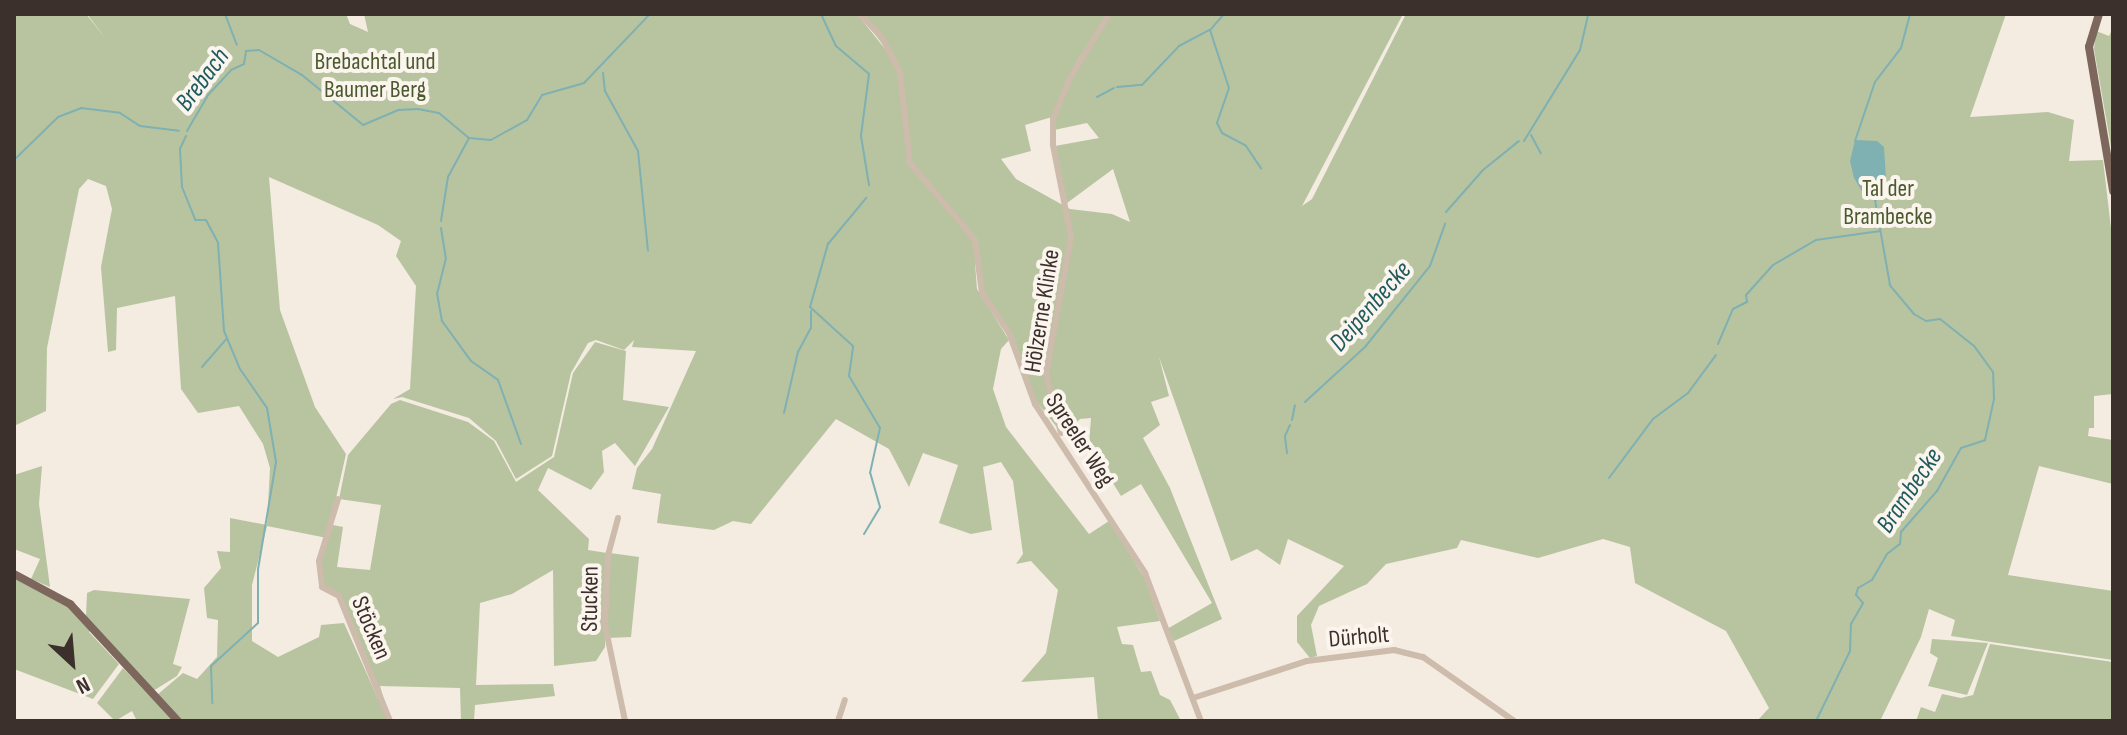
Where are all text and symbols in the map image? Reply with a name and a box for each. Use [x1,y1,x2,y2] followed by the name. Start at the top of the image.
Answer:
[169,42,237,118] water label: Brebach
[314,48,436,104] park label: Brebachtal und Baumer Berg
[1843,175,1933,231] park label: Tal der Brambecke
[1018,247,1066,375] street label: Hölzerne Klinke
[1323,256,1419,358] water label: Deipenbecke
[1039,388,1121,492] street label: Spreeler Weg
[1870,443,1950,539] water label: Brambecke
[575,566,605,632] street label: Stucken
[345,592,397,664] street label: Stöcken
[1327,620,1391,654] street label: Dürholt
[32,623,112,703] north arrow
[72,670,94,700] text: N

